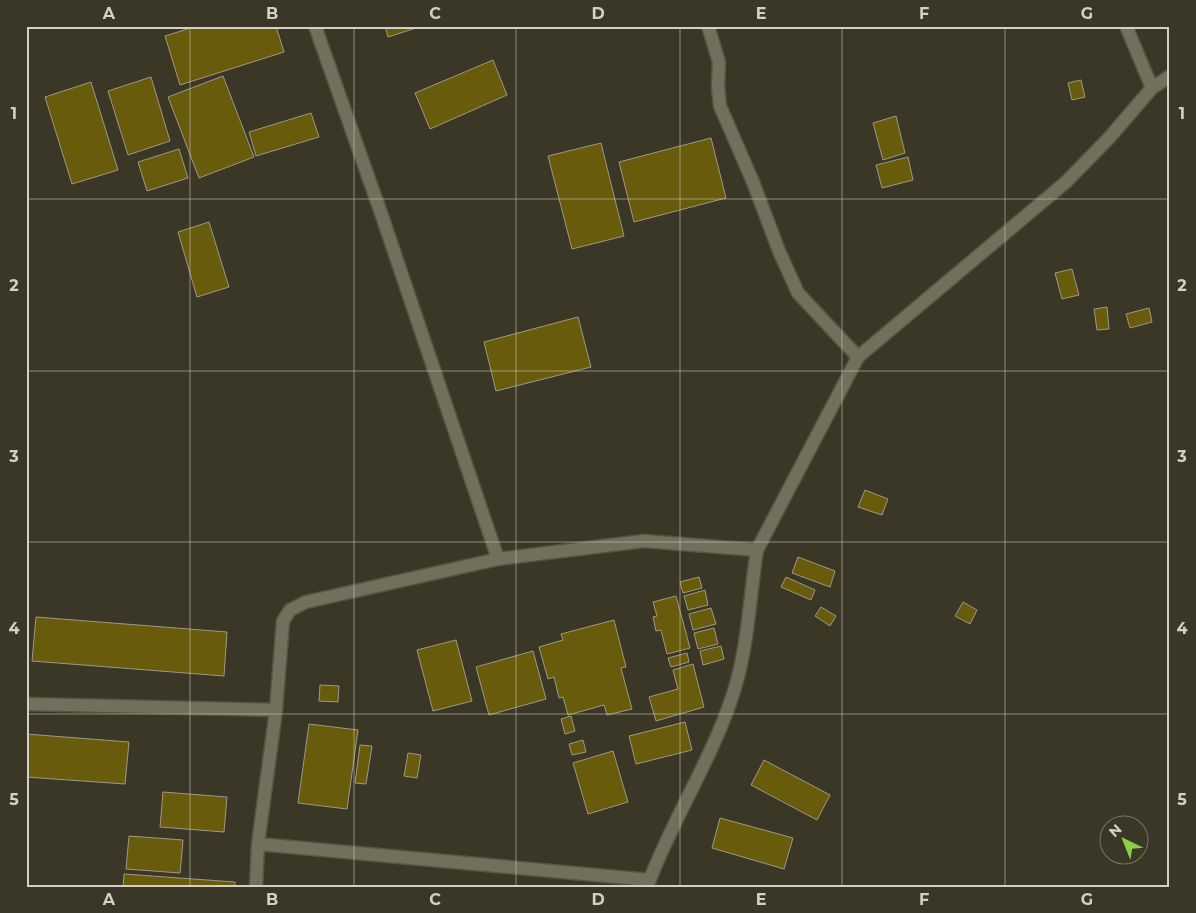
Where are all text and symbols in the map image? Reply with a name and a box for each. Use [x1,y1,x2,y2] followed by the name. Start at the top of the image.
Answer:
[102,4,116,23] text: A
[266,4,278,23] text: B
[429,4,441,23] text: C
[591,4,605,23] text: D
[756,4,766,23] text: E
[919,4,929,23] text: F
[1081,4,1093,23] text: G
[11,104,17,123] text: 1
[1179,104,1185,123] text: 1
[9,276,19,295] text: 2
[1177,276,1187,295] text: 2
[8,447,19,466] text: 3
[1176,447,1187,466] text: 3
[8,619,20,638] text: 4
[1176,619,1188,638] text: 4
[9,790,19,809] text: 5
[1177,790,1187,809] text: 5
[1098,816,1148,866] north arrow
[1105,820,1125,841] text: N
[102,890,116,909] text: A
[266,890,278,909] text: B
[429,890,441,909] text: C
[591,890,605,909] text: D
[756,890,766,909] text: E
[919,890,929,909] text: F
[1081,890,1093,909] text: G

